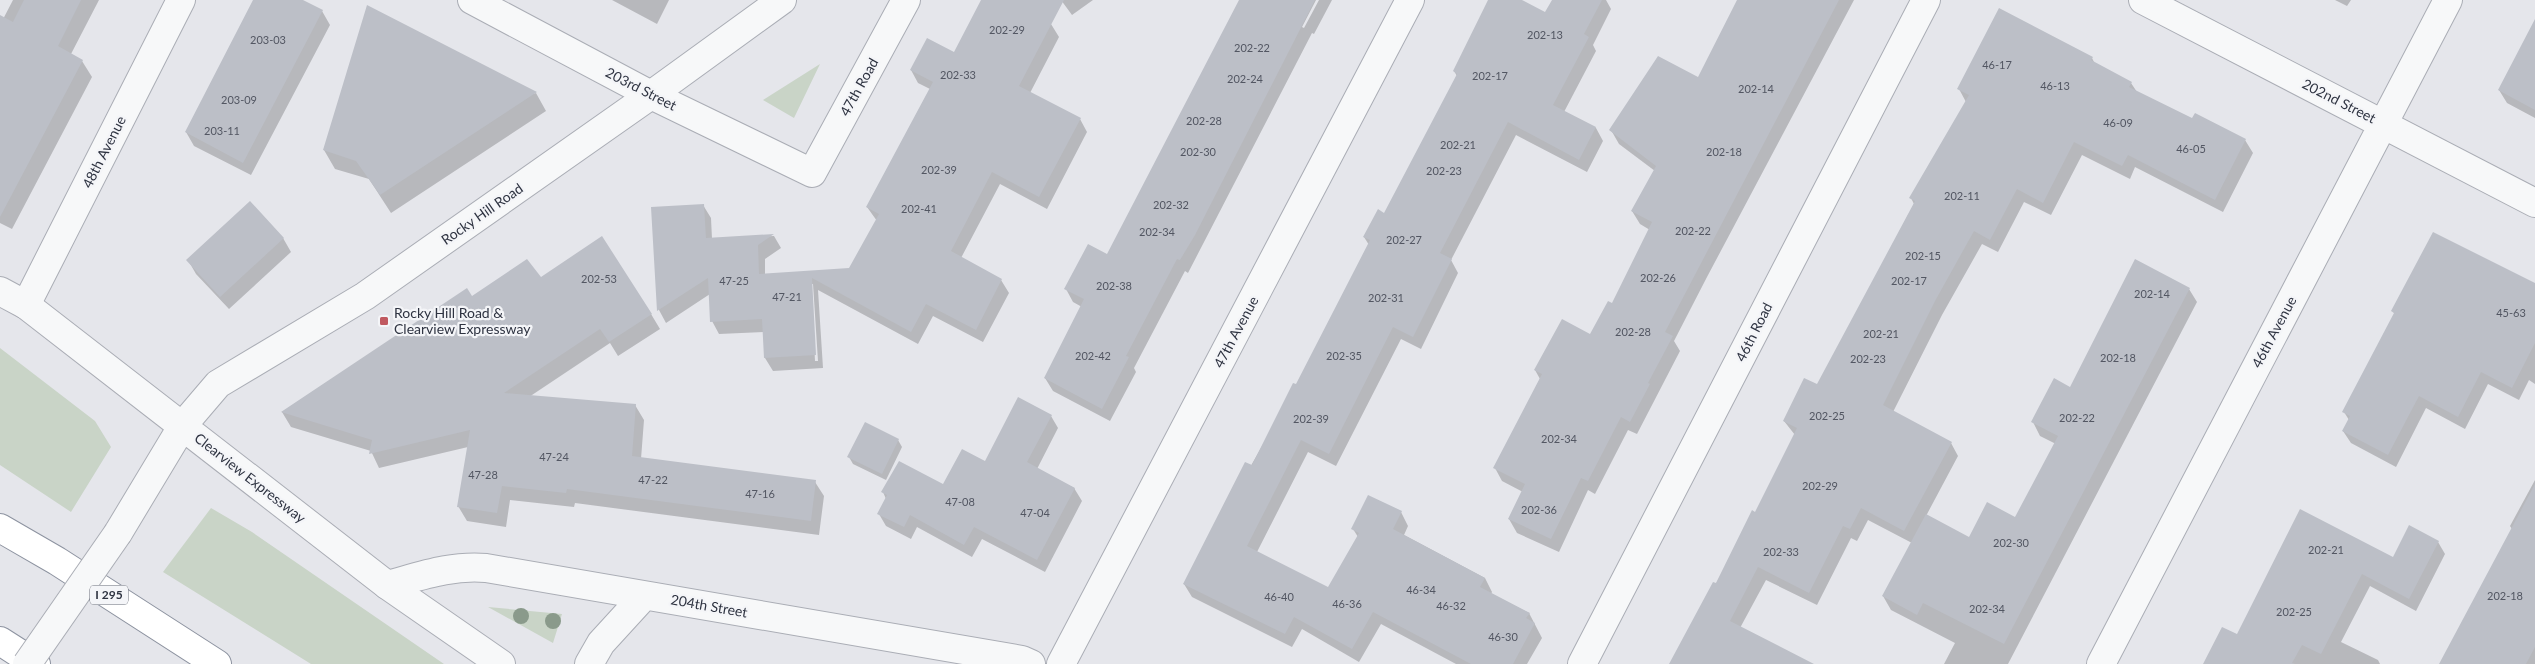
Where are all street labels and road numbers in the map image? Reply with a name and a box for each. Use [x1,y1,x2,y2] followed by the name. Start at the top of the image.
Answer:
[836,55,881,119] street label: 47th Road
[603,63,680,114] street label: 203rd Street
[2300,75,2379,126] street label: 202nd Street
[78,113,129,191] street label: 48th Avenue
[438,179,526,248] street label: Rocky Hill Road
[1210,293,1262,370] street label: 47th Avenue
[2248,293,2300,370] street label: 46th Avenue
[1732,300,1776,364] street label: 46th Road
[191,429,310,527] street label: Clearview Expressway
[90,586,128,604] road number: I 295
[669,590,749,621] street label: 204th Street

